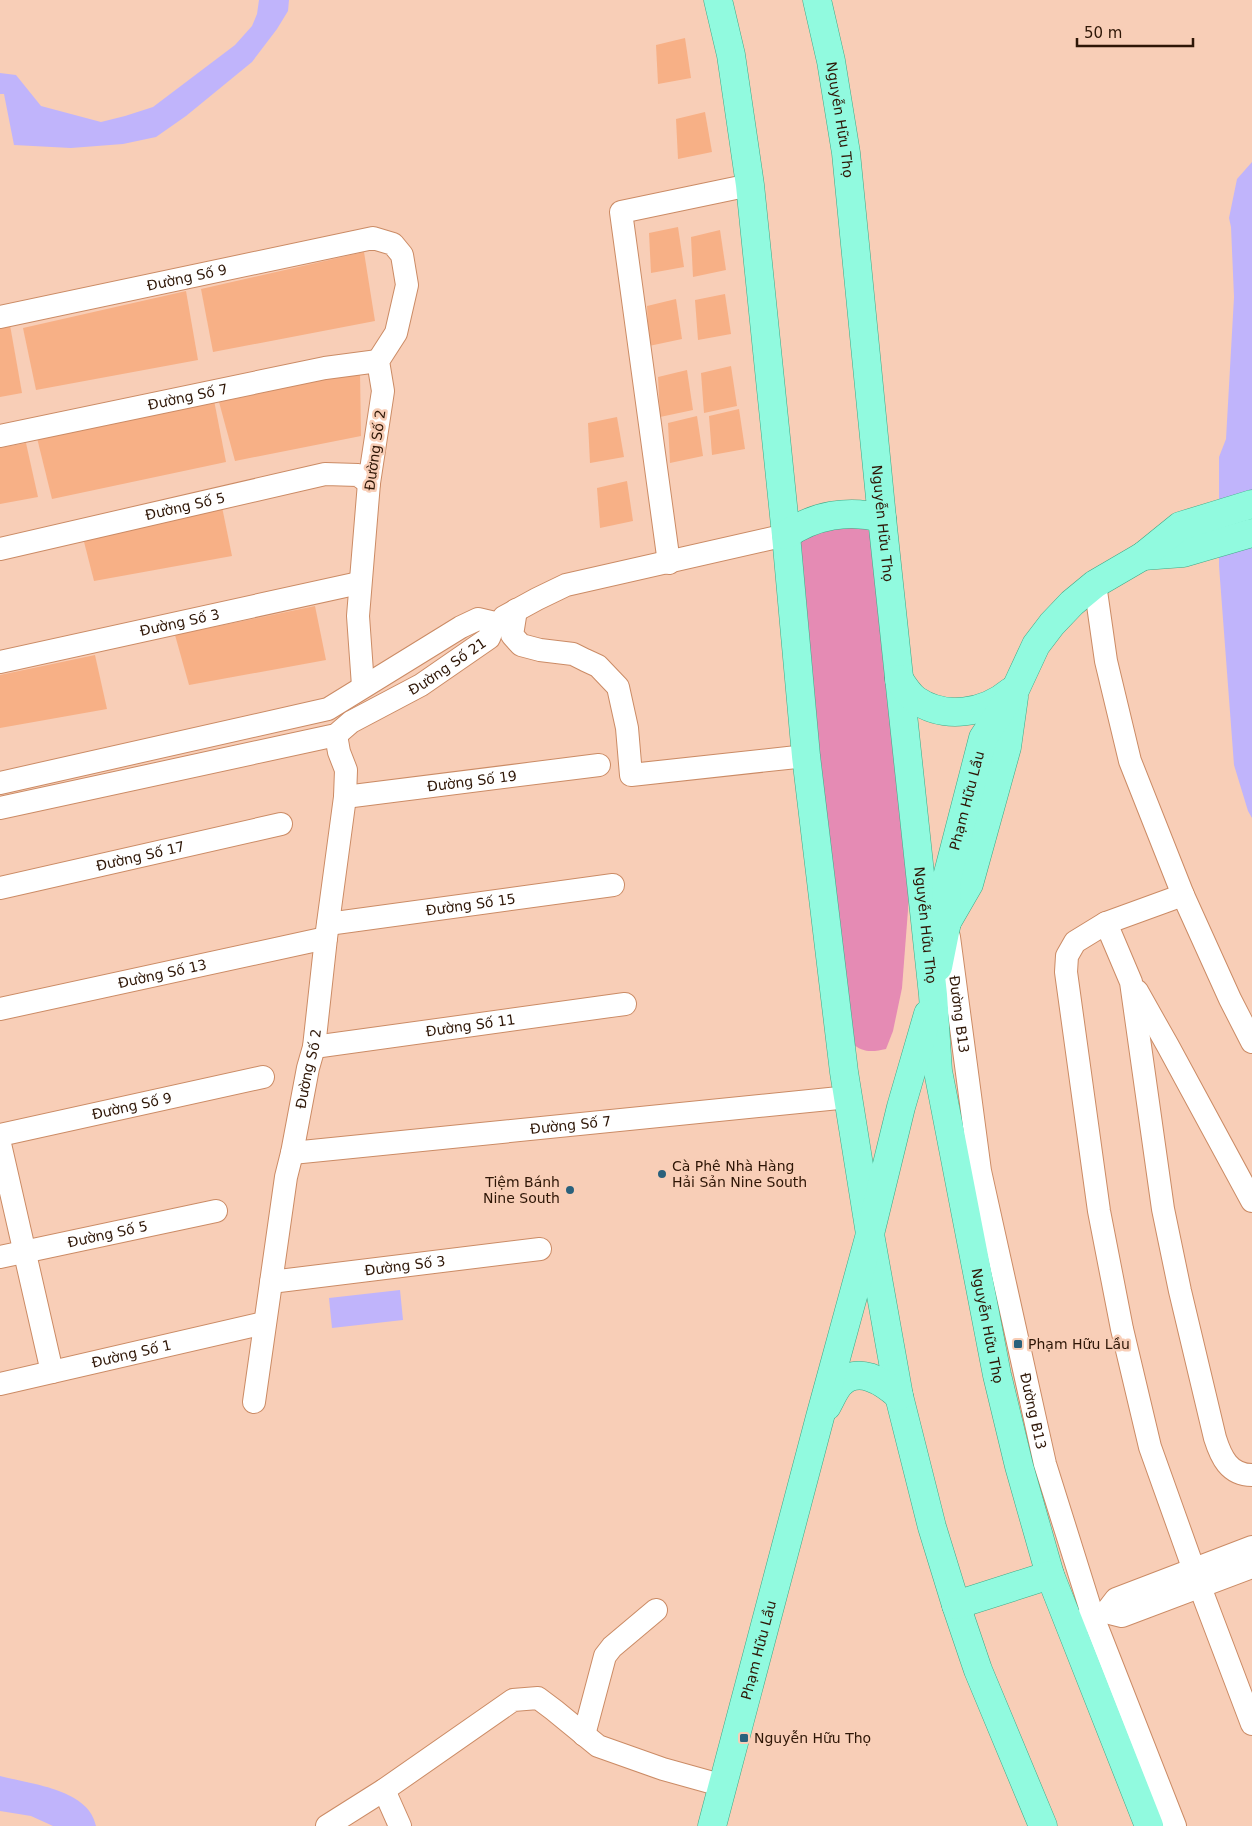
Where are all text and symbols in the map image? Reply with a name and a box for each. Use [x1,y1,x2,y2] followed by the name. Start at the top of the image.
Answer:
[1077,15,1193,47] scale bar
[1084,24,1122,42] text: 50 m
[823,60,856,178] street label: Nguyễn Hữu Thọ
[145,261,228,294] street label: Đường Số 9
[146,381,229,413] street label: Đường Số 7
[361,409,389,491] street label: Đường Số 2
[869,464,897,583] street label: Nguyễn Hữu Thọ
[144,489,227,523] street label: Đường Số 5
[138,606,221,639] street label: Đường Số 3
[406,634,489,698] street label: Đường Số 21
[946,749,987,852] street label: Phạm Hữu Lầu
[426,767,518,795] street label: Đường Số 19
[95,838,186,874] street label: Đường Số 17
[911,866,940,984] street label: Nguyễn Hữu Thọ
[425,890,516,919] street label: Đường Số 15
[116,956,208,991] street label: Đường Số 13
[946,975,972,1054] street label: Đường B13
[425,1011,516,1039] street label: Đường Số 11
[293,1028,324,1110] street label: Đường Số 2
[90,1089,173,1123] street label: Đường Số 9
[529,1113,612,1137] street label: Đường Số 7
[672,1158,807,1190] place label: Cà Phê Nhà Hàng Hải Sản Nine South
[656,1168,668,1180] marker: Cà Phê Nhà Hàng Hải Sản Nine South
[483,1174,560,1206] place label: Tiệm Bánh Nine South
[564,1184,576,1196] marker: Tiệm Bánh Nine South
[66,1218,149,1250] street label: Đường Số 5
[364,1253,446,1278] street label: Đường Số 3
[968,1267,1007,1385] street label: Nguyễn Hữu Thọ
[1028,1336,1130,1352] place label: Phạm Hữu Lầu
[90,1337,173,1371] street label: Đường Số 1
[1012,1338,1024,1350] marker: Phạm Hữu Lầu
[1017,1371,1050,1451] street label: Đường B13
[738,1599,779,1701] street label: Phạm Hữu Lầu
[754,1730,871,1746] place label: Nguyễn Hữu Thọ
[738,1732,750,1744] marker: Nguyễn Hữu Thọ

